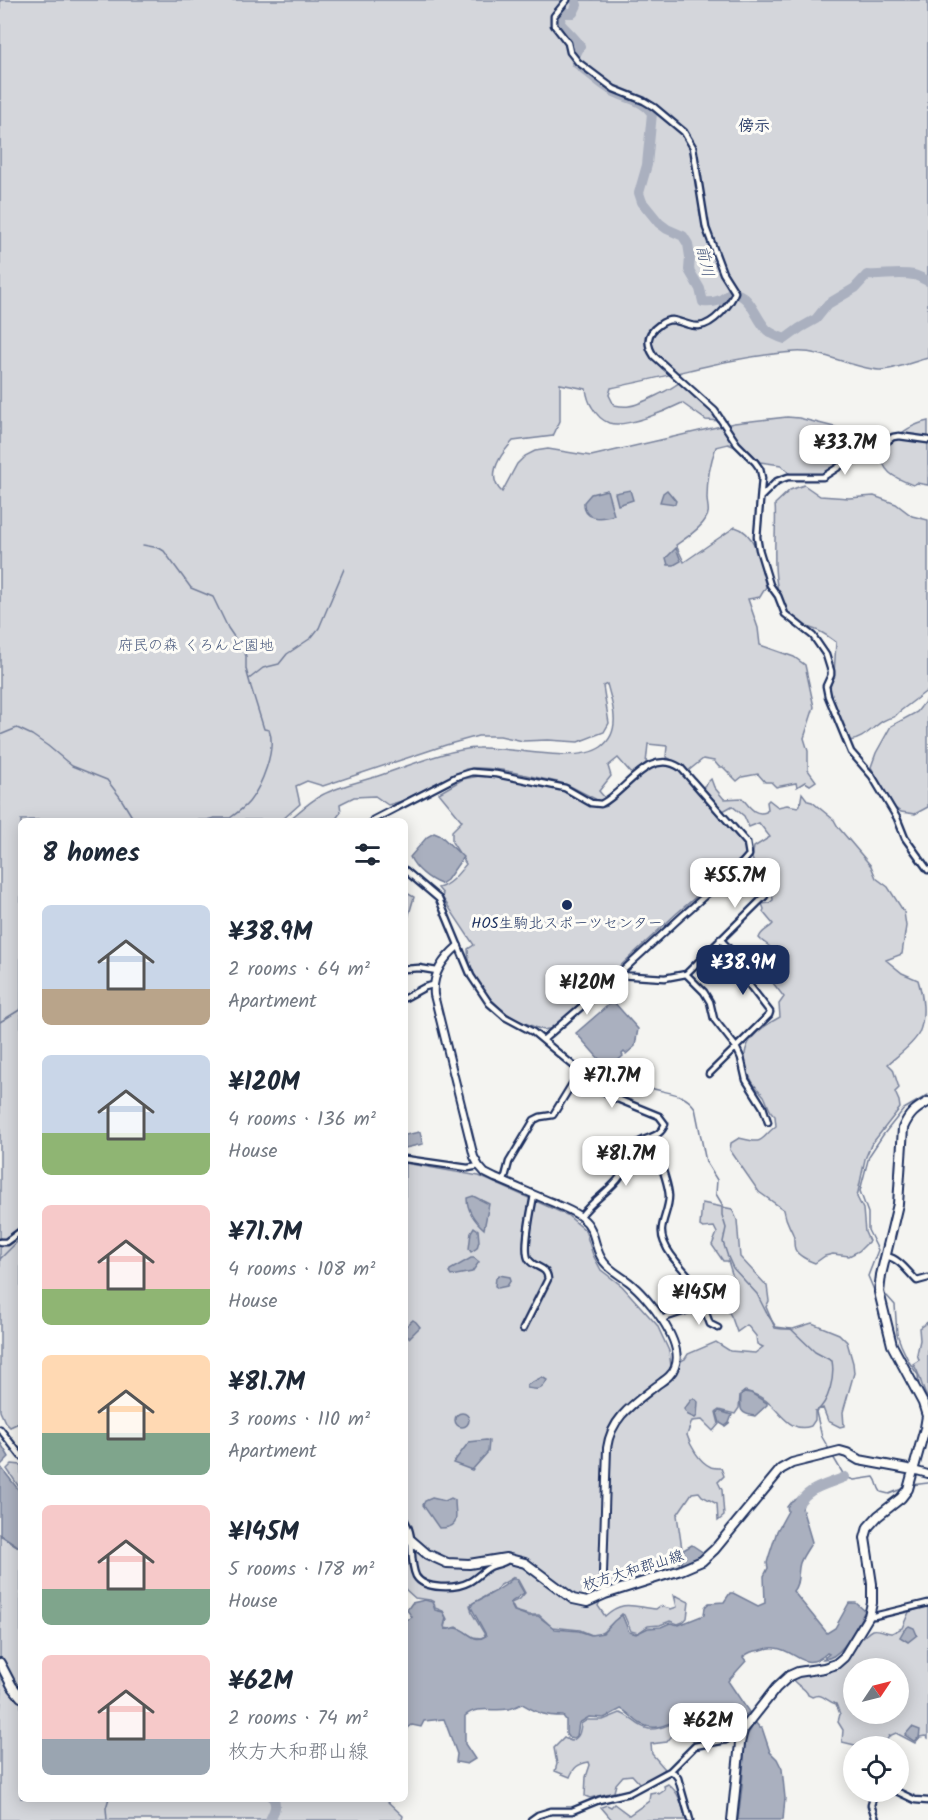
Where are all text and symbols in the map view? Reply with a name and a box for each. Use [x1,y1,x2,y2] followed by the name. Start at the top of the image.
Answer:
[738,114,770,139] district label: 傍示
[689,243,720,280] water label: 前川
[796,425,894,476] pin: ¥33.7M
[813,428,877,460] text: ¥33.7M
[118,634,274,658] park label: 府民の森 くろんど園地
[42,833,140,875] text: 8 homes
[351,838,384,871] icon: filters
[686,858,784,909] pin: ¥55.7M
[704,861,766,893] text: ¥55.7M
[560,898,574,912] marker: HOS生駒北スポーツセンター
[228,912,313,954] text: ¥38.9M
[471,912,663,936] place label: HOS生駒北スポーツセンター
[90,929,162,1001] icon: home
[694,945,792,996] pin: ¥38.9M
[710,948,776,980] text: ¥38.9M
[228,954,370,986] text: 2 rooms · 64 m²
[545,965,629,1016] pin: ¥120M
[559,968,615,1000] text: ¥120M
[228,986,317,1018] text: Apartment
[563,1058,661,1109] pin: ¥71.7M
[583,1061,641,1093] text: ¥71.7M
[228,1062,300,1104] text: ¥120M
[90,1079,162,1151] icon: home
[228,1104,376,1136] text: 4 rooms · 136 m²
[228,1136,278,1168] text: House
[577,1136,675,1187] pin: ¥81.7M
[596,1139,656,1171] text: ¥81.7M
[228,1212,302,1254] text: ¥71.7M
[90,1229,162,1301] icon: home
[228,1254,375,1286] text: 4 rooms · 108 m²
[657,1275,741,1326] pin: ¥145M
[672,1278,726,1310] text: ¥145M
[228,1286,278,1318] text: House
[228,1362,305,1404] text: ¥81.7M
[90,1379,162,1451] icon: home
[228,1404,370,1436] text: 3 rooms · 110 m²
[228,1436,317,1468] text: Apartment
[228,1512,299,1554] text: ¥145M
[90,1529,162,1601] icon: home
[580,1544,687,1598] street label: 枚方大和郡山線
[228,1554,374,1586] text: 5 rooms · 178 m²
[228,1586,278,1618] text: House
[843,1658,909,1724] north arrow
[843,1658,909,1802] map controls
[228,1661,293,1703] text: ¥62M
[90,1679,162,1751] icon: home
[228,1703,368,1735] text: 2 rooms · 74 m²
[672,1703,744,1754] pin: ¥62M
[683,1706,733,1738] text: ¥62M
[843,1736,909,1802] button: locate
[228,1737,368,1769] text: 枚方大和郡山線

